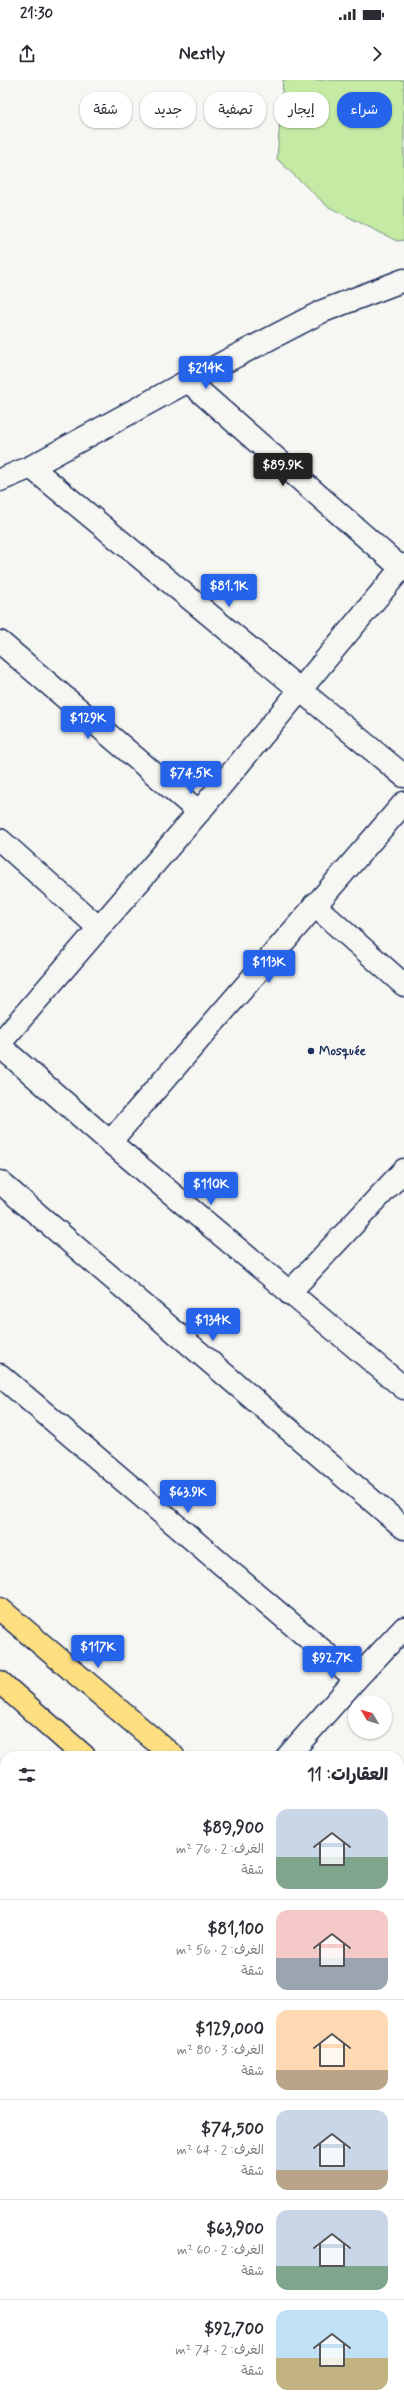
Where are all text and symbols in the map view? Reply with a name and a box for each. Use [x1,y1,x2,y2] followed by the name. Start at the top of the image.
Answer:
[20,4,53,24] text: 21:30
[179,42,225,66] text: Nestly
[16,43,38,65] icon: share
[366,43,388,65] icon: forward
[80,92,132,128] chip: شقة
[140,92,196,128] chip: جديد
[204,92,266,128] chip: تصفية
[274,92,329,128] chip: إيجار
[337,92,392,128] chip: شراء
[178,356,234,390] pin: $214K
[188,360,224,377] text: $214K
[250,453,316,487] pin: $89.9K
[263,457,304,474] text: $89.9K
[196,574,262,608] pin: $81.1K
[210,578,248,595] text: $81.1K
[60,706,116,740] pin: $129K
[70,710,106,727] text: $129K
[158,761,224,795] pin: $74.5K
[169,765,213,782] text: $74.5K
[241,950,297,984] pin: $113K
[252,954,286,971] text: $113K
[319,1043,366,1060] place label: Mosquée
[306,1046,316,1056] marker: Mosquée
[183,1172,239,1206] pin: $110K
[193,1176,229,1193] text: $110K
[185,1308,241,1342] pin: $134K
[195,1312,231,1329] text: $134K
[155,1480,221,1514] pin: $63.9K
[169,1484,207,1501] text: $63.9K
[70,1635,126,1669] pin: $117K
[80,1639,116,1656] text: $117K
[299,1646,365,1680] pin: $92.7K
[312,1650,352,1667] text: $92.7K
[348,1695,392,1739] north arrow
[348,1695,392,1739] map controls
[16,1764,38,1786] icon: filters
[307,1764,388,1786] text: العقارات: 11
[202,1817,264,1839] text: $89,900
[308,1825,356,1873] icon: home
[176,1841,264,1858] text: الغرف: 2 · 76 m²
[241,1862,264,1879] text: شقة
[208,1918,264,1940] text: $81,100
[308,1926,356,1974] icon: home
[176,1942,264,1959] text: الغرف: 2 · 56 m²
[241,1963,264,1980] text: شقة
[195,2018,264,2040] text: $129,000
[308,2026,356,2074] icon: home
[177,2042,264,2059] text: الغرف: 3 · 80 m²
[241,2063,264,2080] text: شقة
[201,2118,264,2140] text: $74,500
[308,2126,356,2174] icon: home
[176,2142,264,2159] text: الغرف: 2 · 64 m²
[241,2163,264,2180] text: شقة
[206,2218,264,2240] text: $63,900
[308,2226,356,2274] icon: home
[177,2242,264,2259] text: الغرف: 2 · 60 m²
[241,2263,264,2280] text: شقة
[204,2318,264,2340] text: $92,700
[308,2326,356,2374] icon: home
[175,2342,264,2359] text: الغرف: 2 · 74 m²
[241,2363,264,2380] text: شقة

